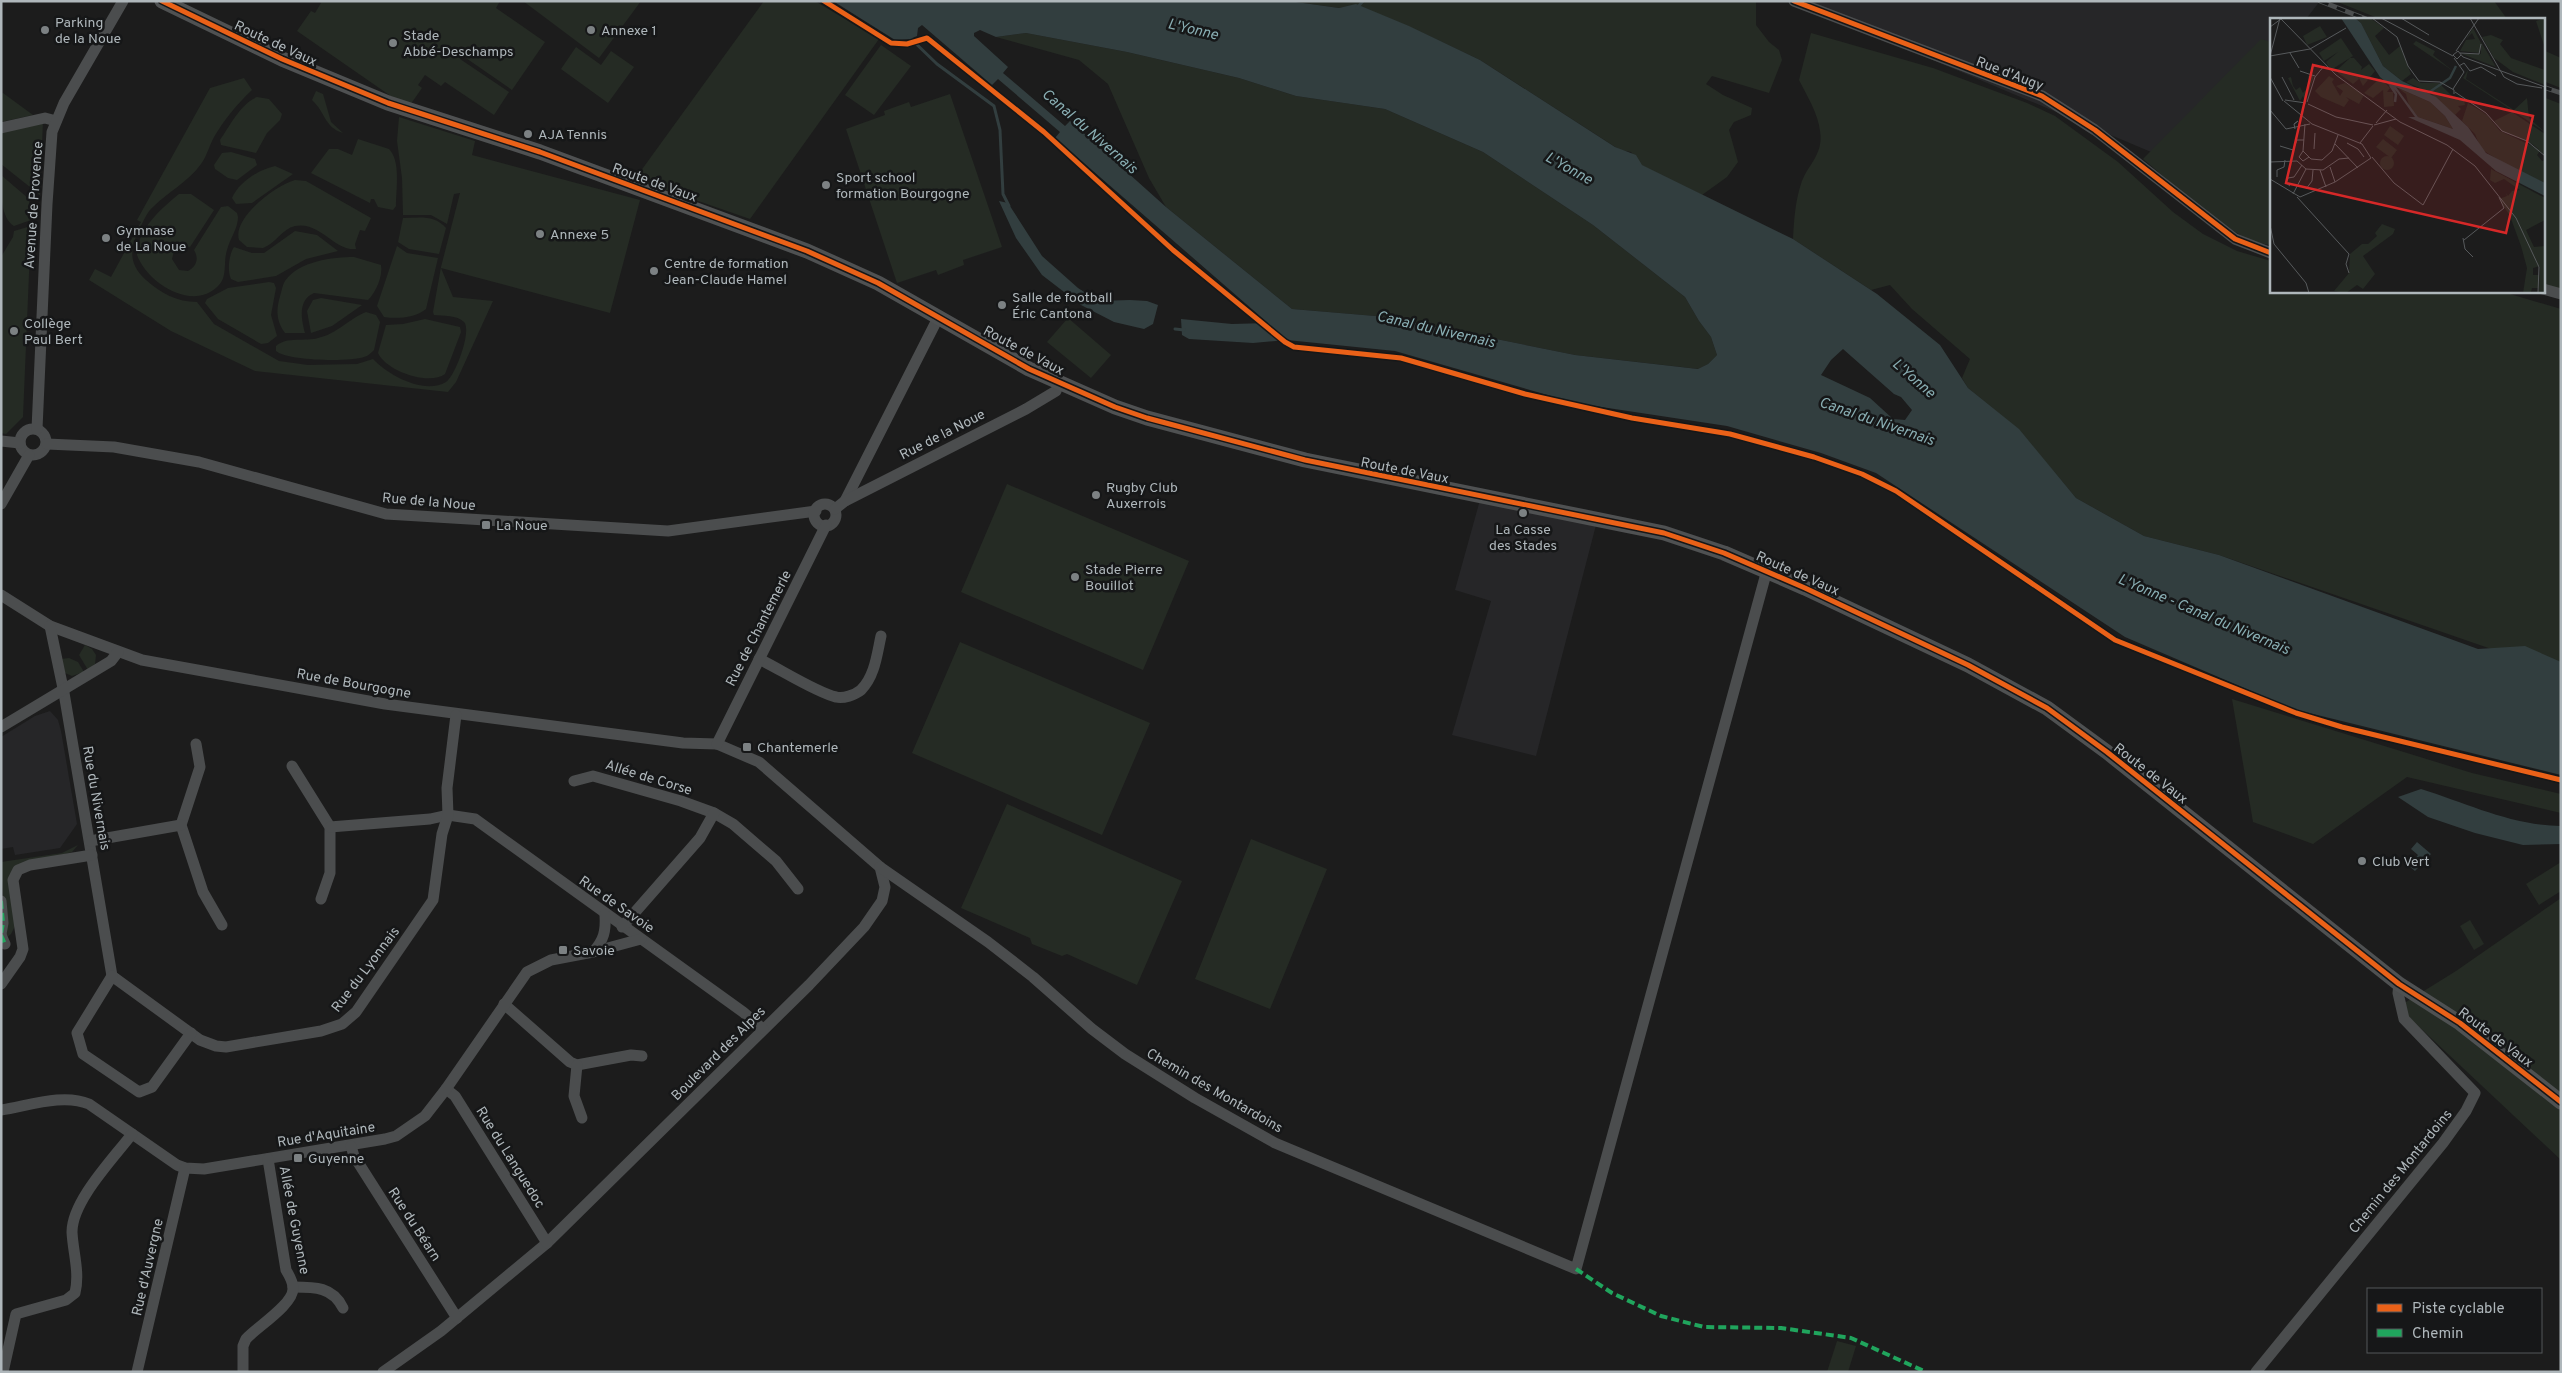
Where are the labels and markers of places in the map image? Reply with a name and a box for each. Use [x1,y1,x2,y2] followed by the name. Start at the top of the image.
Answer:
[55,15,121,48] place label: Parking de la Noue
[601,23,657,40] place label: Annexe 1
[39,24,51,36] marker: Parking de la Noue
[585,24,597,36] marker: Annexe 1
[403,28,514,61] place label: Stade Abbé-Deschamps
[387,37,399,49] marker: Stade Abbé-Deschamps
[538,127,607,144] place label: AJA Tennis
[522,128,534,140] marker: AJA Tennis
[836,170,970,203] place label: Sport school formation Bourgogne
[820,179,832,191] marker: Sport school formation Bourgogne
[116,223,186,256] place label: Gymnase de La Noue
[550,227,609,244] place label: Annexe 5
[534,228,546,240] marker: Annexe 5
[100,232,112,244] marker: Gymnase de La Noue
[664,256,789,289] place label: Centre de formation Jean-Claude Hamel
[648,265,660,277] marker: Centre de formation Jean-Claude Hamel
[1012,290,1112,323] place label: Salle de football Éric Cantona
[996,299,1008,311] marker: Salle de football Éric Cantona
[24,316,83,349] place label: Collège Paul Bert
[8,325,20,337] marker: Collège Paul Bert
[1106,480,1178,513] place label: Rugby Club Auxerrois
[1090,489,1102,501] marker: Rugby Club Auxerrois
[1517,507,1529,519] marker: La Casse des Stades
[496,518,548,535] place label: La Noue
[480,519,492,531] marker: La Noue
[1489,522,1557,555] place label: La Casse des Stades
[1085,562,1163,595] place label: Stade Pierre Bouillot
[1069,571,1081,583] marker: Stade Pierre Bouillot
[757,740,838,757] place label: Chantemerle
[741,741,753,753] marker: Chantemerle
[2372,854,2430,871] place label: Club Vert
[2356,855,2368,867] marker: Club Vert
[573,943,615,960] place label: Savoie
[557,944,569,956] marker: Savoie
[308,1151,364,1168] place label: Guyenne
[292,1152,304,1164] marker: Guyenne

